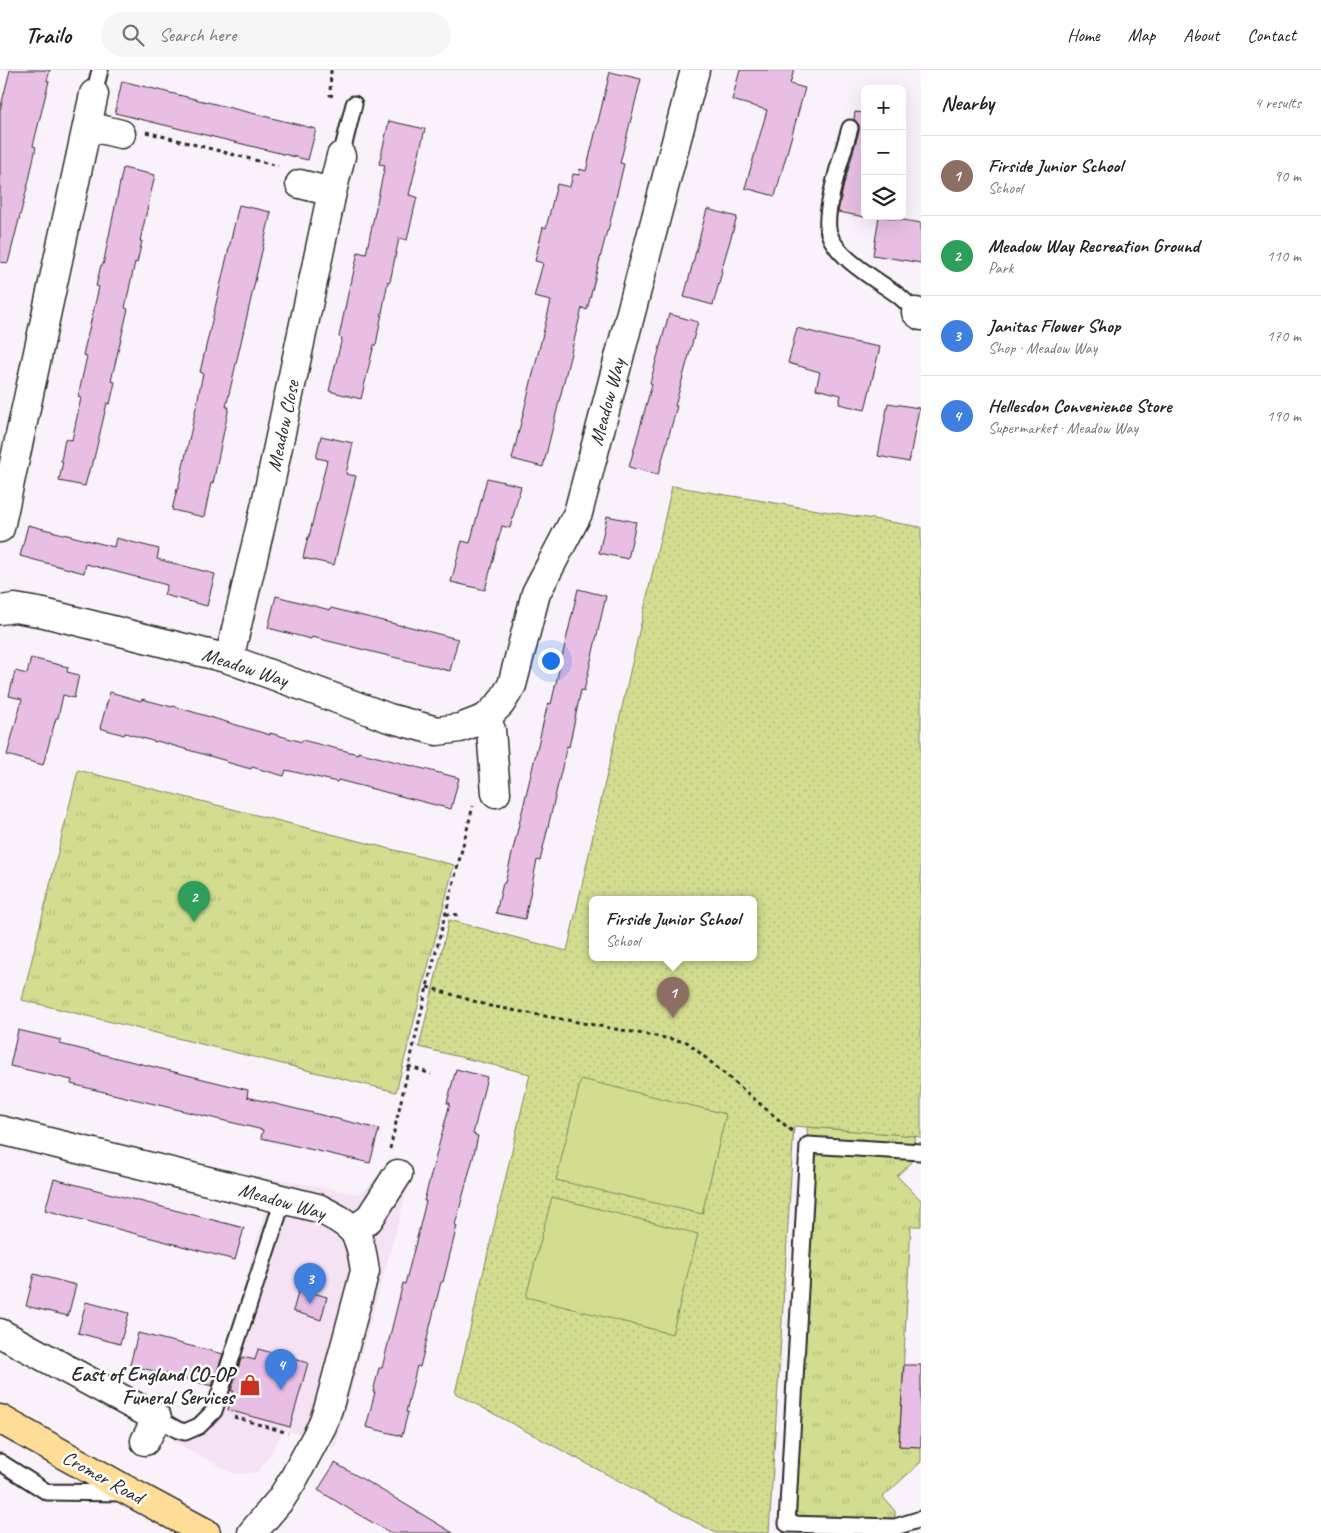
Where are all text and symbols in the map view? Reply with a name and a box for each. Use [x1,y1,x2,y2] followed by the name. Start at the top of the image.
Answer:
[101,12,451,57] search box
[25,20,71,50] text: Trailo
[119,21,147,49] icon: search
[159,23,236,47] text: Search here
[1067,24,1100,46] text: Home
[1128,24,1155,46] text: Map
[1183,24,1219,46] text: About
[1247,24,1296,46] text: Contact
[861,85,906,220] map controls
[861,85,906,130] button: +
[941,90,994,116] text: Nearby
[1254,93,1301,113] text: 4 results
[861,130,906,175] button: −
[988,154,1123,178] text: Firside Junior School
[953,166,961,186] text: 1
[1274,166,1301,186] text: 90 m
[861,175,906,220] button: layers
[988,178,1022,198] text: School
[988,234,1199,258] text: Meadow Way Recreation Ground
[953,246,961,266] text: 2
[1267,246,1301,266] text: 110 m
[988,258,1013,278] text: Park
[988,314,1120,338] text: Janitas Flower Shop
[953,326,961,346] text: 3
[1267,326,1301,346] text: 170 m
[988,338,1097,358] text: Shop · Meadow Way
[583,354,631,448] street label: Meadow Way
[261,377,305,474] street label: Meadow Close
[988,394,1171,418] text: Hellesdon Convenience Store
[953,406,961,426] text: 4
[1267,406,1301,426] text: 190 m
[988,418,1138,438] text: Supermarket · Meadow Way
[199,641,293,693] street label: Meadow Way
[538,648,564,674] your location
[178,881,210,922] pin: 2
[589,896,757,961] popup
[606,907,740,931] text: Firside Junior School
[606,931,640,951] text: School
[657,977,689,1018] pin: 1
[236,1177,330,1226] street label: Meadow Way
[294,1263,326,1304] pin: 3
[265,1349,297,1390] pin: 4
[71,1362,238,1410] place label: East of England CO-OP Funeral Services
[237,1372,263,1398] shop icon: East of England CO-OP Funeral Services
[58,1445,151,1511] street label: Cromer Road

